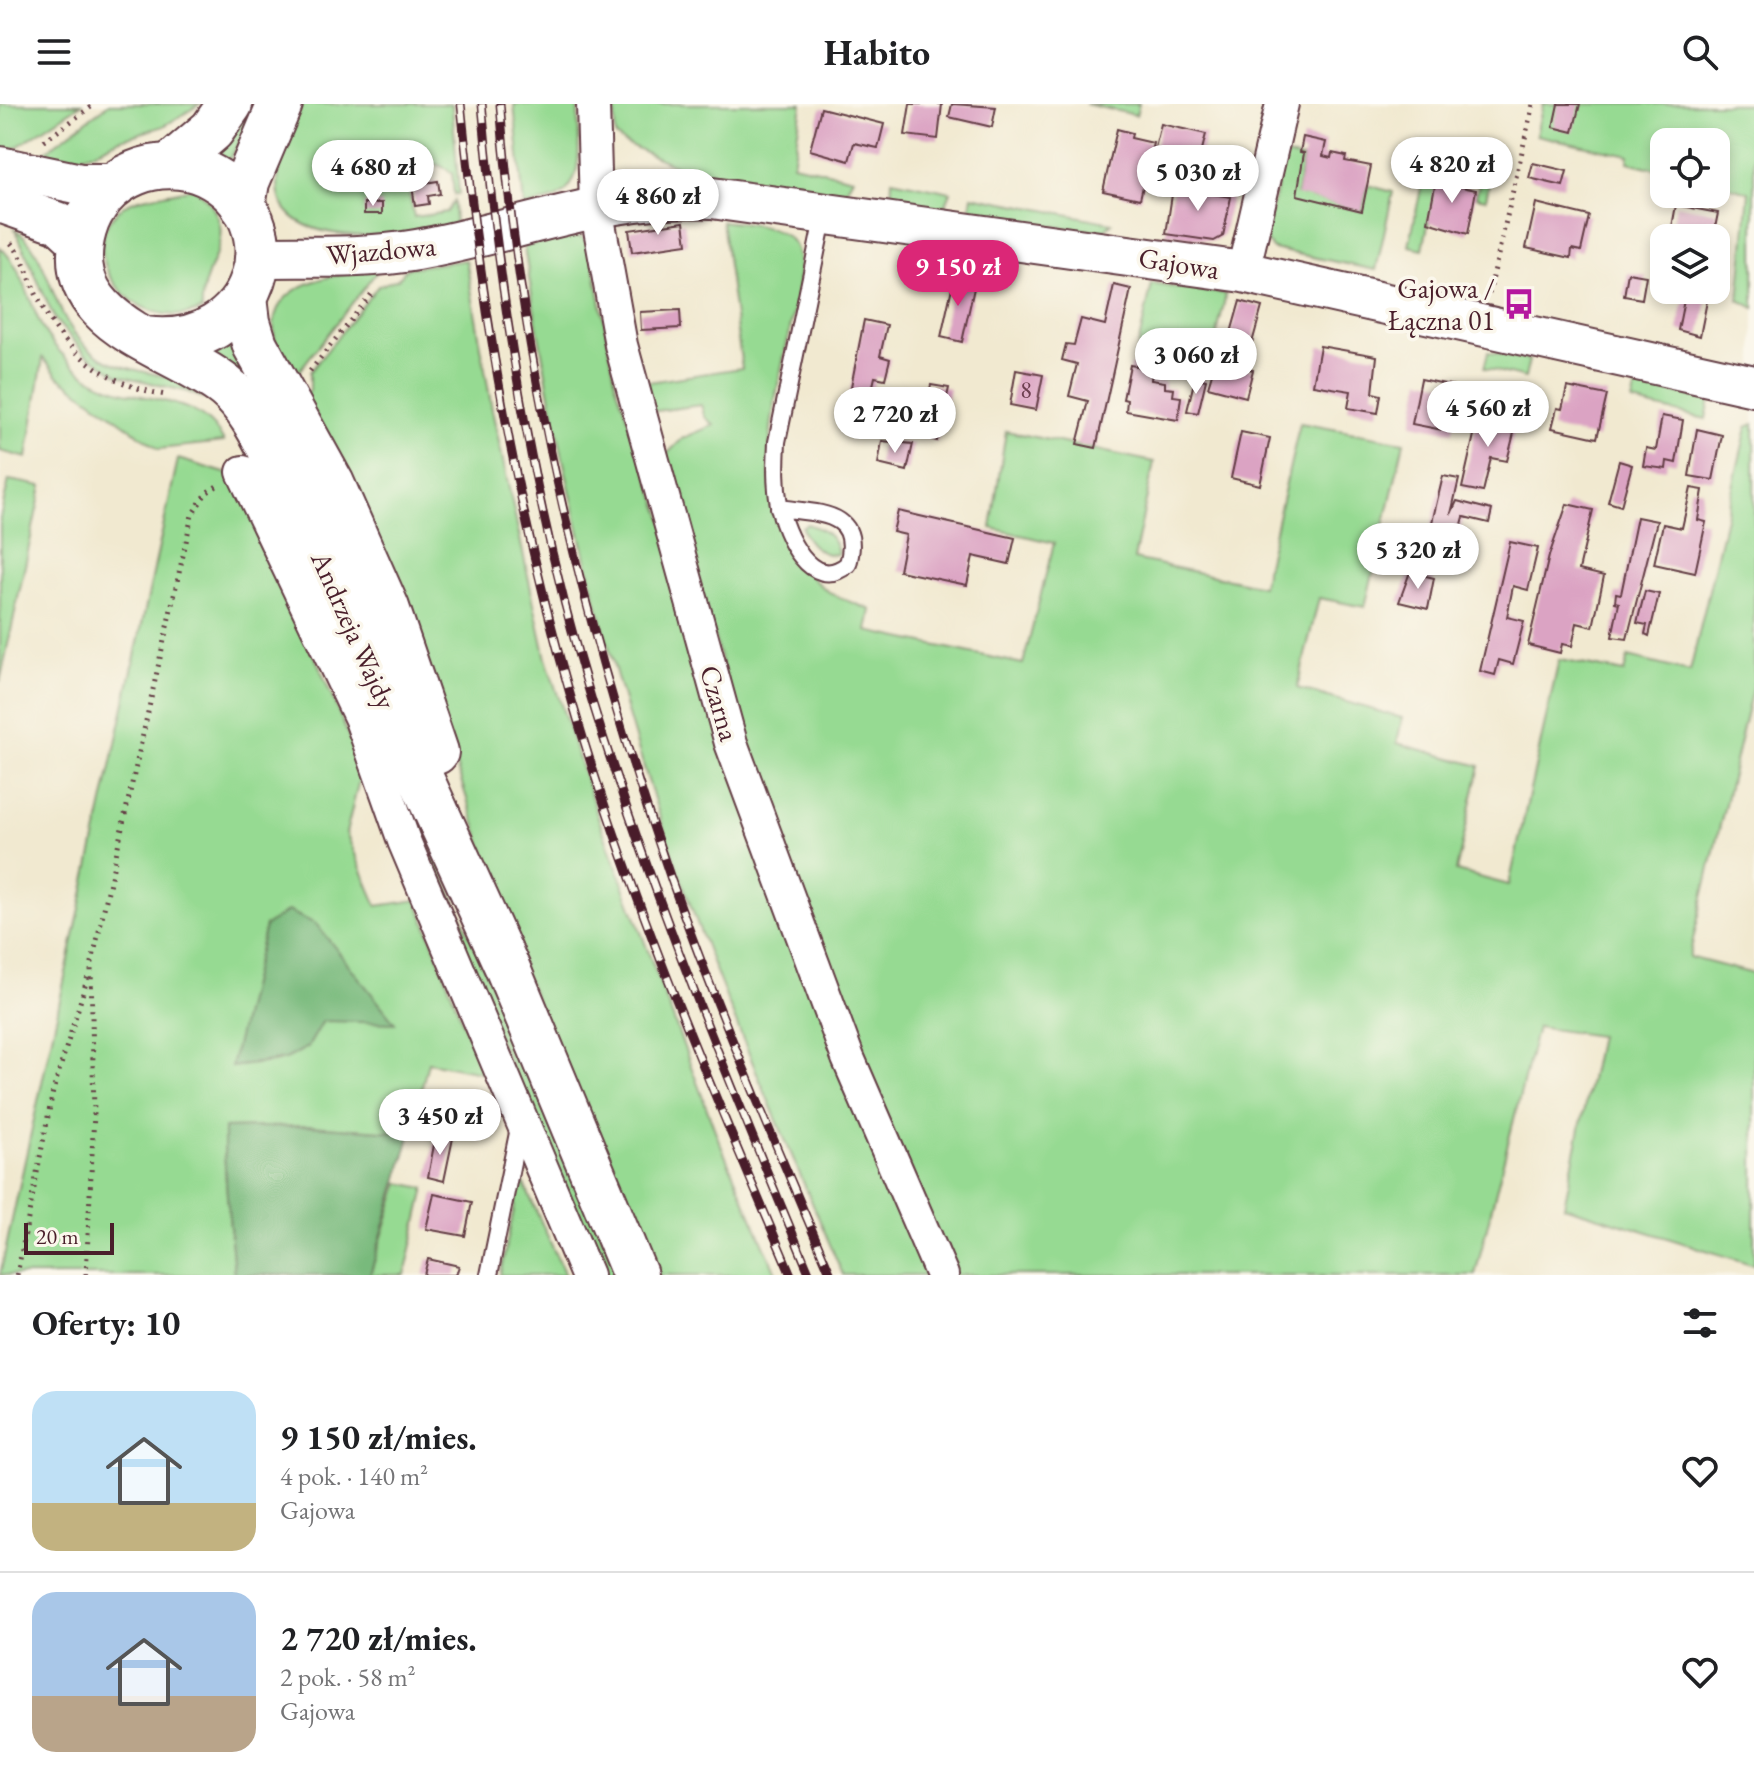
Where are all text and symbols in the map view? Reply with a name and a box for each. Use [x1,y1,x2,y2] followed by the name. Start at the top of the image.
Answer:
[824,29,930,76] text: Habito
[32,30,76,74] icon: menu
[1678,30,1722,74] icon: search
[1650,128,1730,304] map controls
[1650,128,1730,208] button: locate
[1369,137,1535,205] pin: 4 820 zł
[290,140,456,208] pin: 4 680 zł
[1115,145,1281,213] pin: 5 030 zł
[1409,146,1495,180] text: 4 820 zł
[330,149,416,183] text: 4 680 zł
[1155,154,1241,188] text: 5 030 zł
[575,169,741,237] pin: 4 860 zł
[615,178,701,212] text: 4 860 zł
[1650,224,1730,304] button: layers
[325,227,438,273] street label: Wjazdowa
[1136,239,1223,287] street label: Gajowa
[875,240,1041,308] pin: 9 150 zł
[915,249,1001,283] text: 9 150 zł
[1388,270,1495,338] place label: Gajowa / Łączna 01
[1502,287,1536,321] bus stop icon: Gajowa / Łączna 01
[1113,328,1279,396] pin: 3 060 zł
[1153,337,1239,371] text: 3 060 zł
[1020,374,1032,405] house number: 8
[1405,381,1571,449] pin: 4 560 zł
[812,387,978,455] pin: 2 720 zł
[1445,390,1531,424] text: 4 560 zł
[852,396,938,430] text: 2 720 zł
[1335,523,1501,591] pin: 5 320 zł
[1375,532,1461,566] text: 5 320 zł
[303,545,405,715] street label: Andrzeja Wajdy
[692,661,748,746] street label: Czarna
[357,1089,523,1157] pin: 3 450 zł
[397,1098,483,1132] text: 3 450 zł
[24,1219,114,1255] scale bar
[36,1222,79,1251] text: 20 m
[32,1301,180,1345] text: Oferty: 10
[1678,1301,1722,1345] icon: filters
[280,1415,477,1459] text: 9 150 zł/mies.
[96,1423,192,1519] icon: home
[1678,1449,1722,1493] icon: heart
[280,1459,428,1493] text: 4 pok. · 140 m²
[280,1493,355,1527] text: Gajowa
[280,1616,477,1660] text: 2 720 zł/mies.
[96,1624,192,1720] icon: home
[1678,1650,1722,1694] icon: heart
[280,1660,416,1694] text: 2 pok. · 58 m²
[280,1694,355,1728] text: Gajowa

